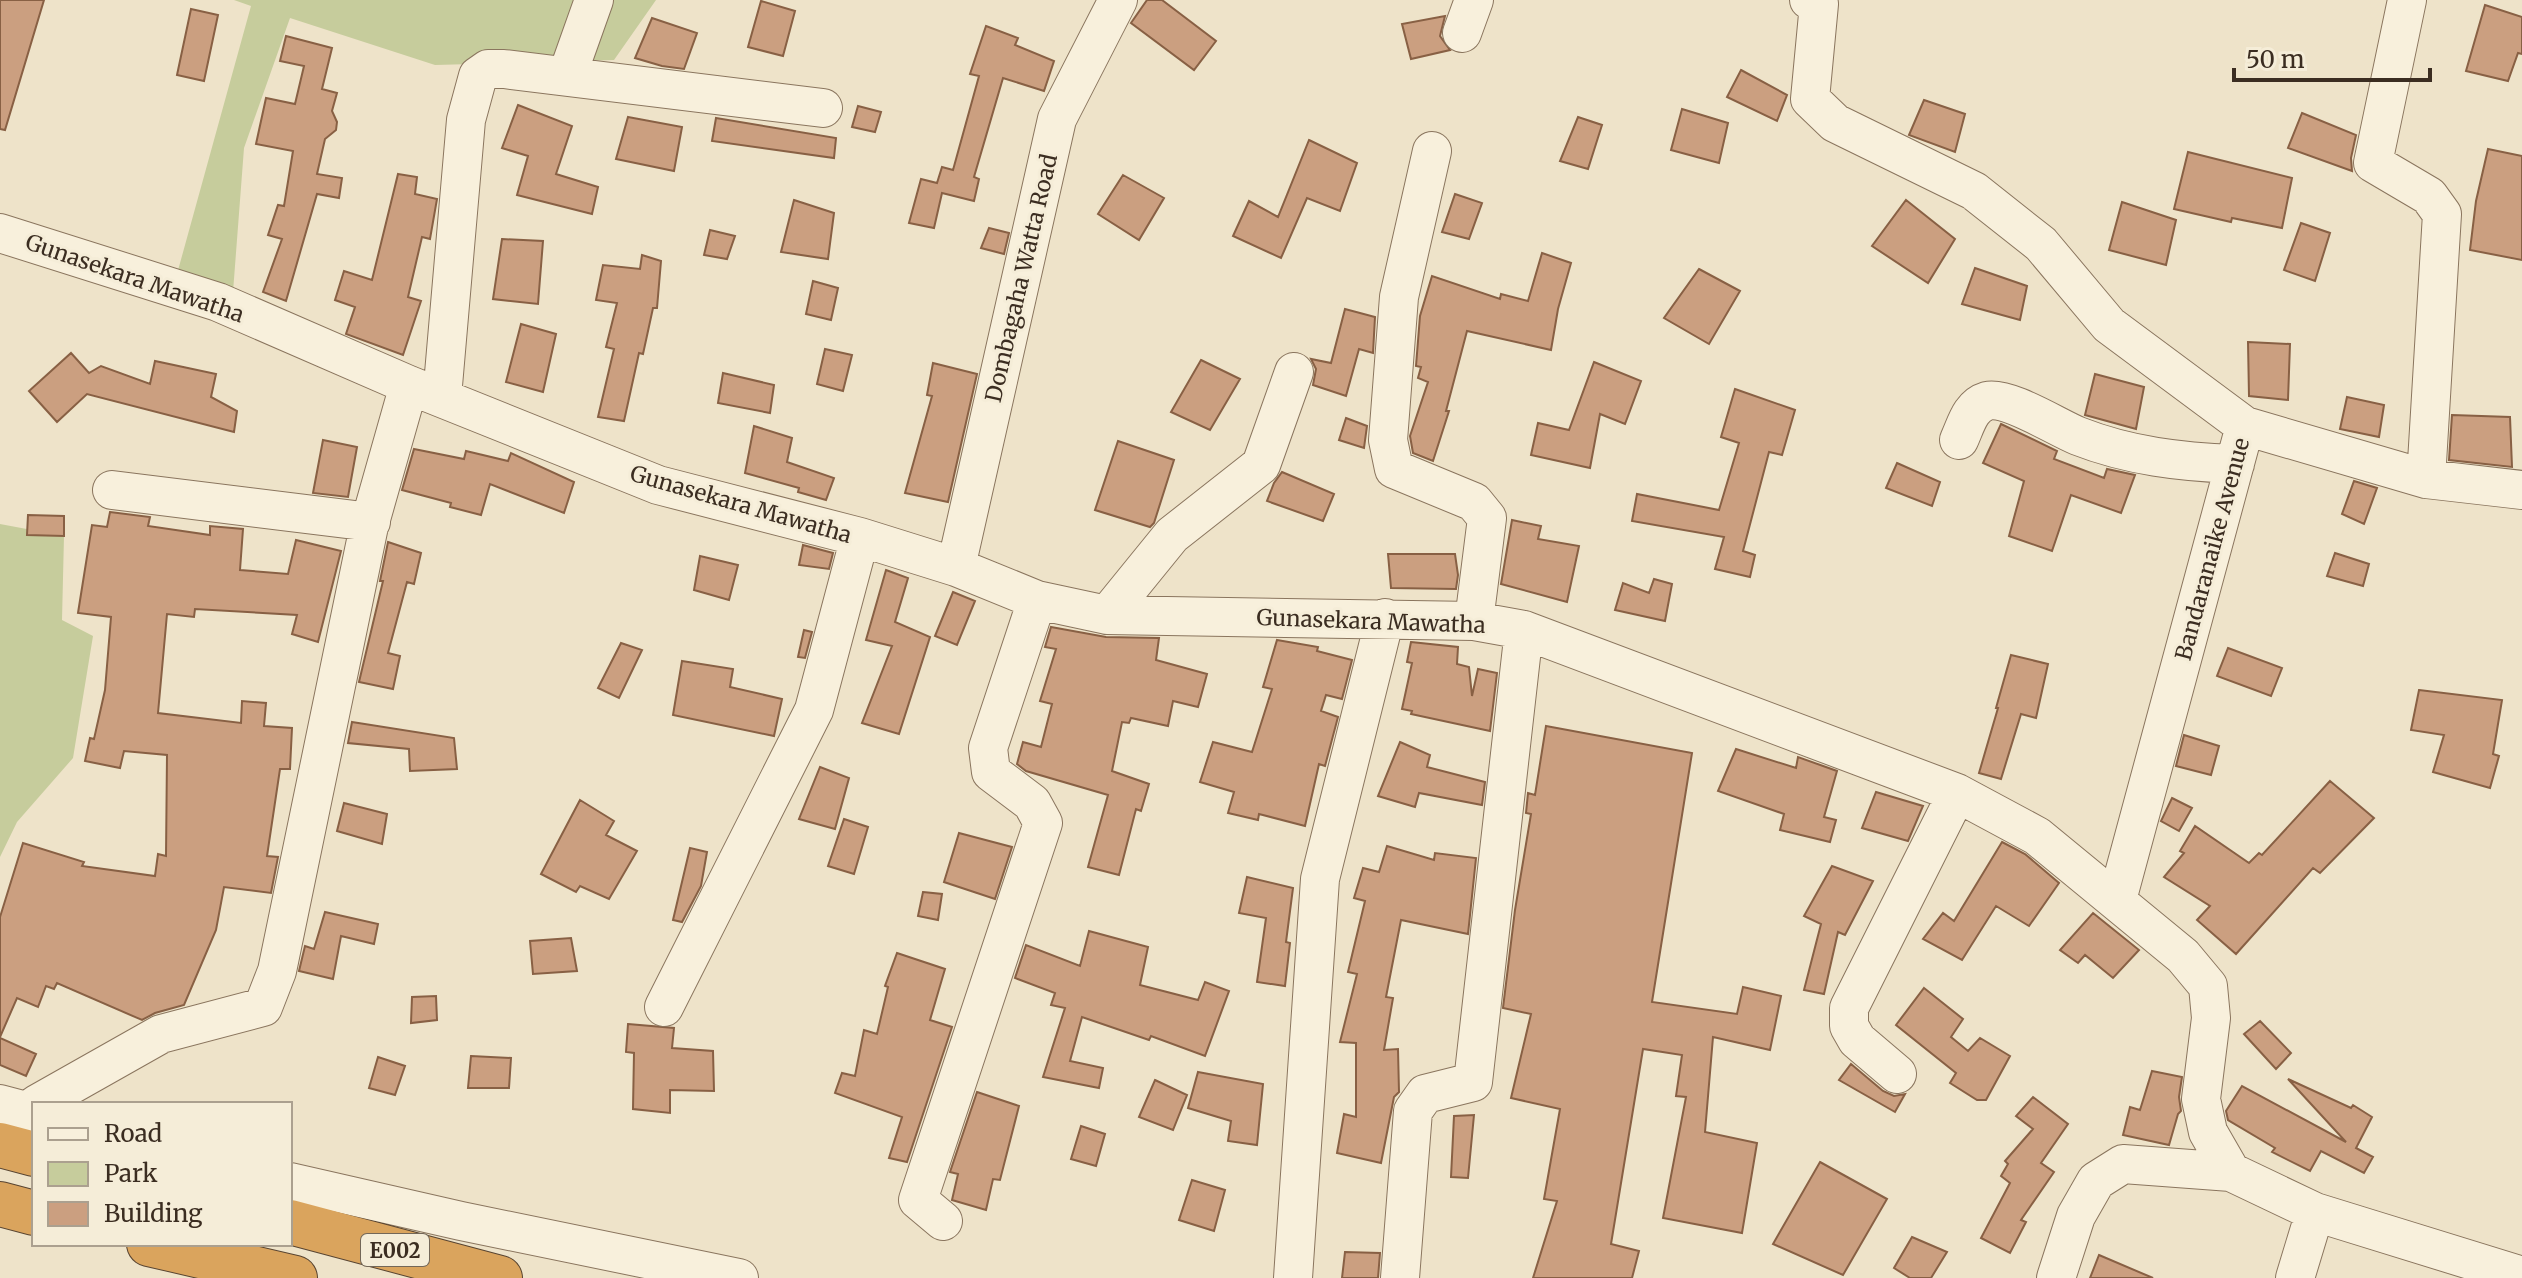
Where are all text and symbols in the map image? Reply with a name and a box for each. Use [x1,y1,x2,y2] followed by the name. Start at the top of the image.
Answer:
[2234,32,2430,82] scale bar
[2246,44,2305,75] text: 50 m
[979,151,1063,405] street label: Dombagaha Watta Road
[22,227,248,329] street label: Gunasekara Mawatha
[2169,435,2255,663] street label: Bandaranaike Avenue
[627,459,855,549] street label: Gunasekara Mawatha
[1256,603,1486,639] street label: Gunasekara Mawatha
[32,1102,292,1246] legend
[104,1118,162,1149] text: Road
[104,1158,158,1189] text: Park
[104,1198,203,1229] text: Building
[361,1234,429,1266] road number: E002

